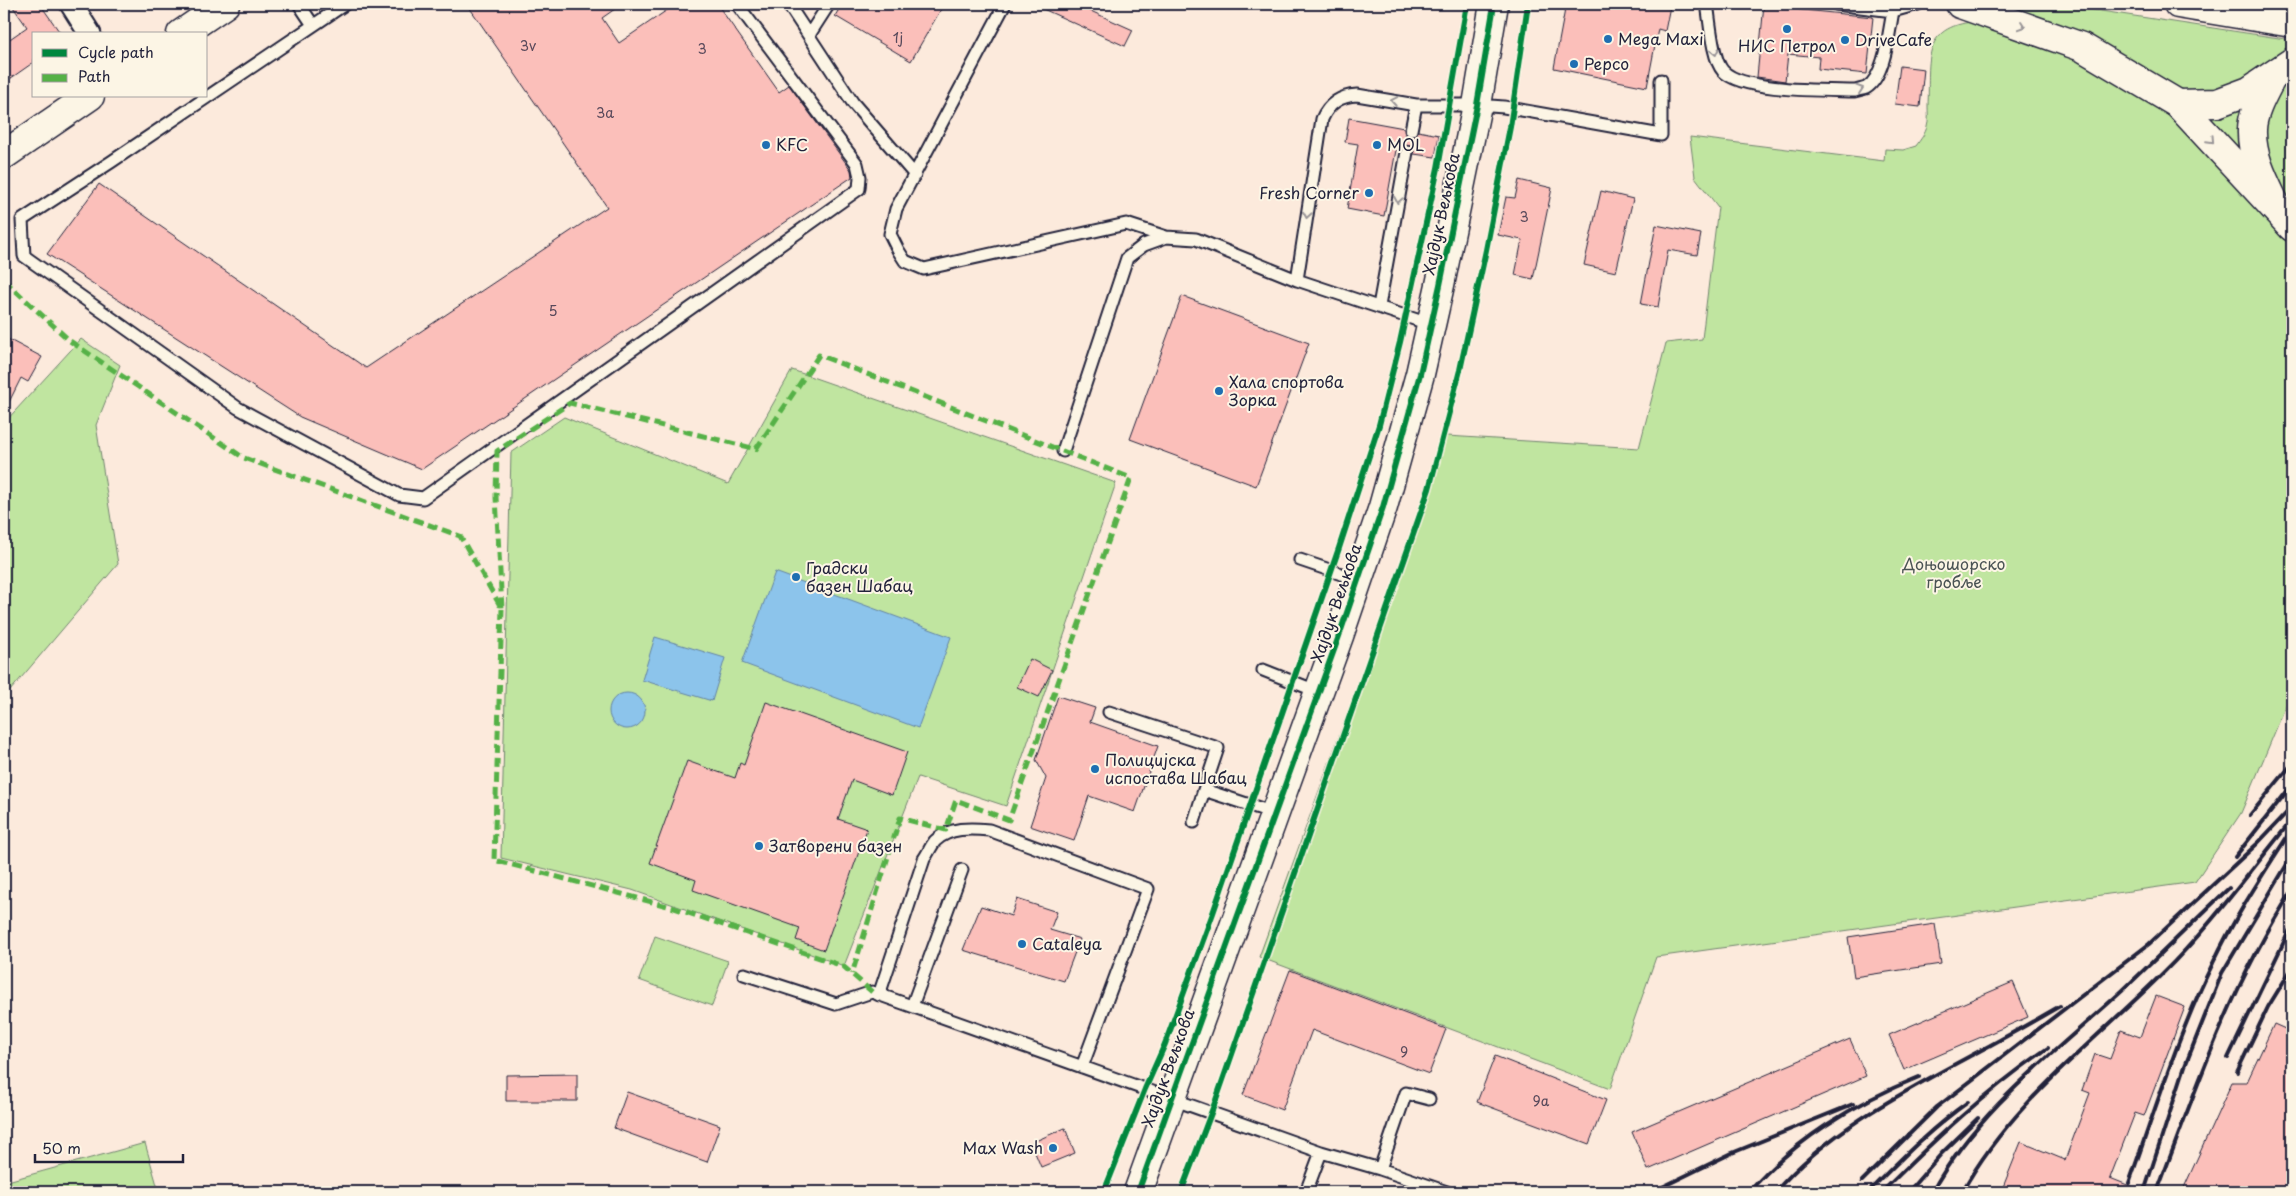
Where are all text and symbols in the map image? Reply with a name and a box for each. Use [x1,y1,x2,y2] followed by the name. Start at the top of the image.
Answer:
[2018,20,2026,30] one-way arrow
[1781,23,1793,35] marker: НИС Петрол
[1618,26,1704,50] place label: Mega Maxi
[893,27,903,48] house number: 1j
[1855,27,1932,51] place label: DriveCafe
[32,32,208,98] legend
[1602,33,1614,45] marker: Mega Maxi
[1738,33,1836,57] place label: НИС Петрол
[1839,34,1851,46] marker: DriveCafe
[520,35,536,56] house number: 3v
[697,38,707,59] house number: 3
[78,40,154,63] text: Cycle path
[1709,47,1720,56] one-way arrow
[1584,51,1629,75] place label: Pepco
[1568,58,1580,70] marker: Pepco
[78,64,110,87] text: Path
[1855,84,1864,94] one-way arrow
[1389,97,1398,107] one-way arrow
[596,102,614,123] house number: 3a
[776,132,808,156] place label: KFC
[1387,132,1424,156] place label: MOL
[2205,134,2214,143] one-way arrow
[760,139,772,151] marker: KFC
[1371,139,1383,151] marker: MOL
[1415,150,1465,277] street label: Хајдук Вељкова
[1259,180,1360,204] place label: Fresh Corner
[1363,187,1375,199] marker: Fresh Corner
[1394,196,1404,205] one-way arrow
[1519,206,1529,227] house number: 3
[1303,210,1313,219] one-way arrow
[548,300,558,321] house number: 5
[1229,369,1344,411] place label: Хала спортова Зорка
[1213,385,1225,397] marker: Хала спортова Зорка
[1303,540,1367,665] street label: Хајдук Вељкова
[1901,551,2006,593] park label: Доњошорско гробље
[806,555,913,597] place label: Градски базен Шабац
[790,571,802,583] marker: Градски базен Шабац
[1105,747,1247,789] place label: Полицијска испостава Шабац
[1089,763,1101,775] marker: Полицијска испостава Шабац
[769,833,902,857] place label: Затворени базен
[753,840,765,852] marker: Затворени базен
[1032,931,1102,955] place label: Cataleya
[1016,938,1028,950] marker: Cataleya
[1135,1005,1200,1130] street label: Хајдук Вељкова
[1400,1041,1408,1062] house number: 9
[1533,1090,1550,1111] house number: 9a
[35,1131,182,1163] scale bar
[962,1135,1043,1159] place label: Max Wash
[42,1136,81,1159] text: 50 m
[1047,1142,1059,1154] marker: Max Wash

